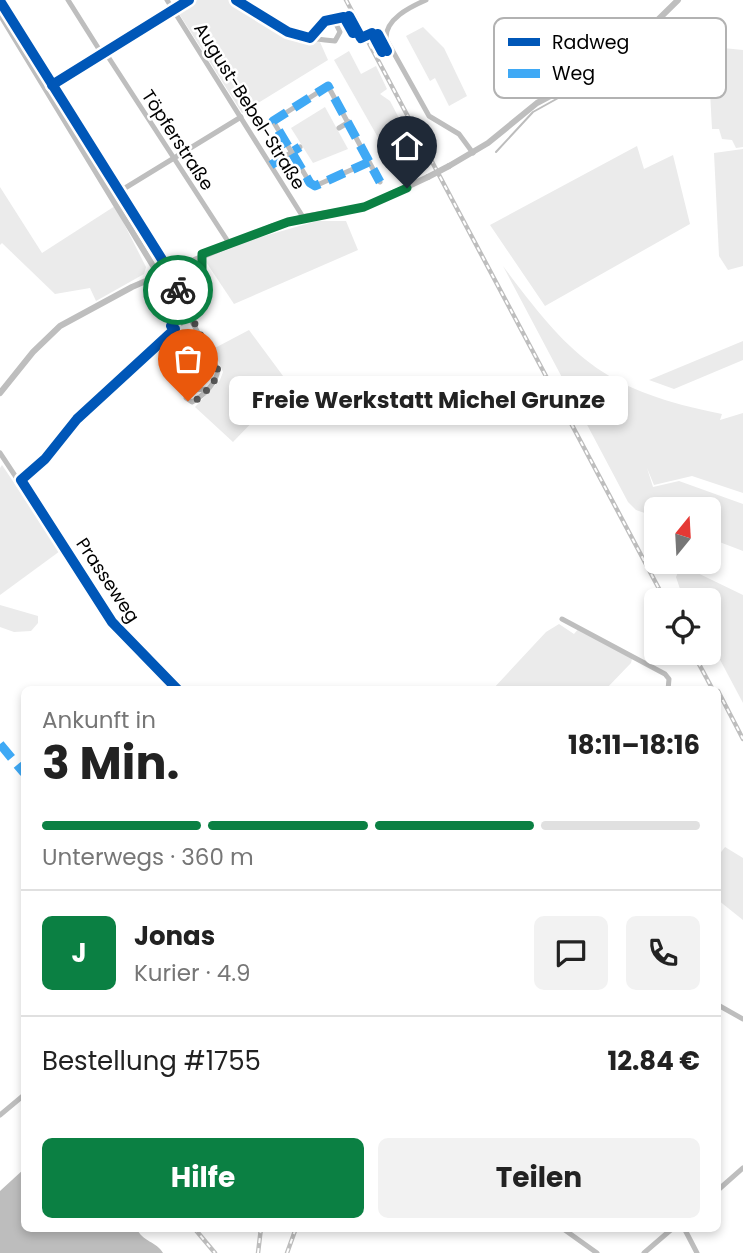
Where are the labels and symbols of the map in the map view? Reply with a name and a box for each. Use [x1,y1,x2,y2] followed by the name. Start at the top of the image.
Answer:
[188,18,312,194] street label: August-Bebel-Straße
[494,18,726,98] legend
[552,29,629,56] text: Radweg
[552,60,595,87] text: Weg
[136,85,220,195] street label: Töpferstraße
[377,116,437,188] pin
[143,255,213,325] courier
[158,329,218,401] pin
[230,376,629,426] callout: Freie Werkstatt Michel Grunze
[644,497,721,574] north arrow
[70,533,146,627] street label: Prasseweg

